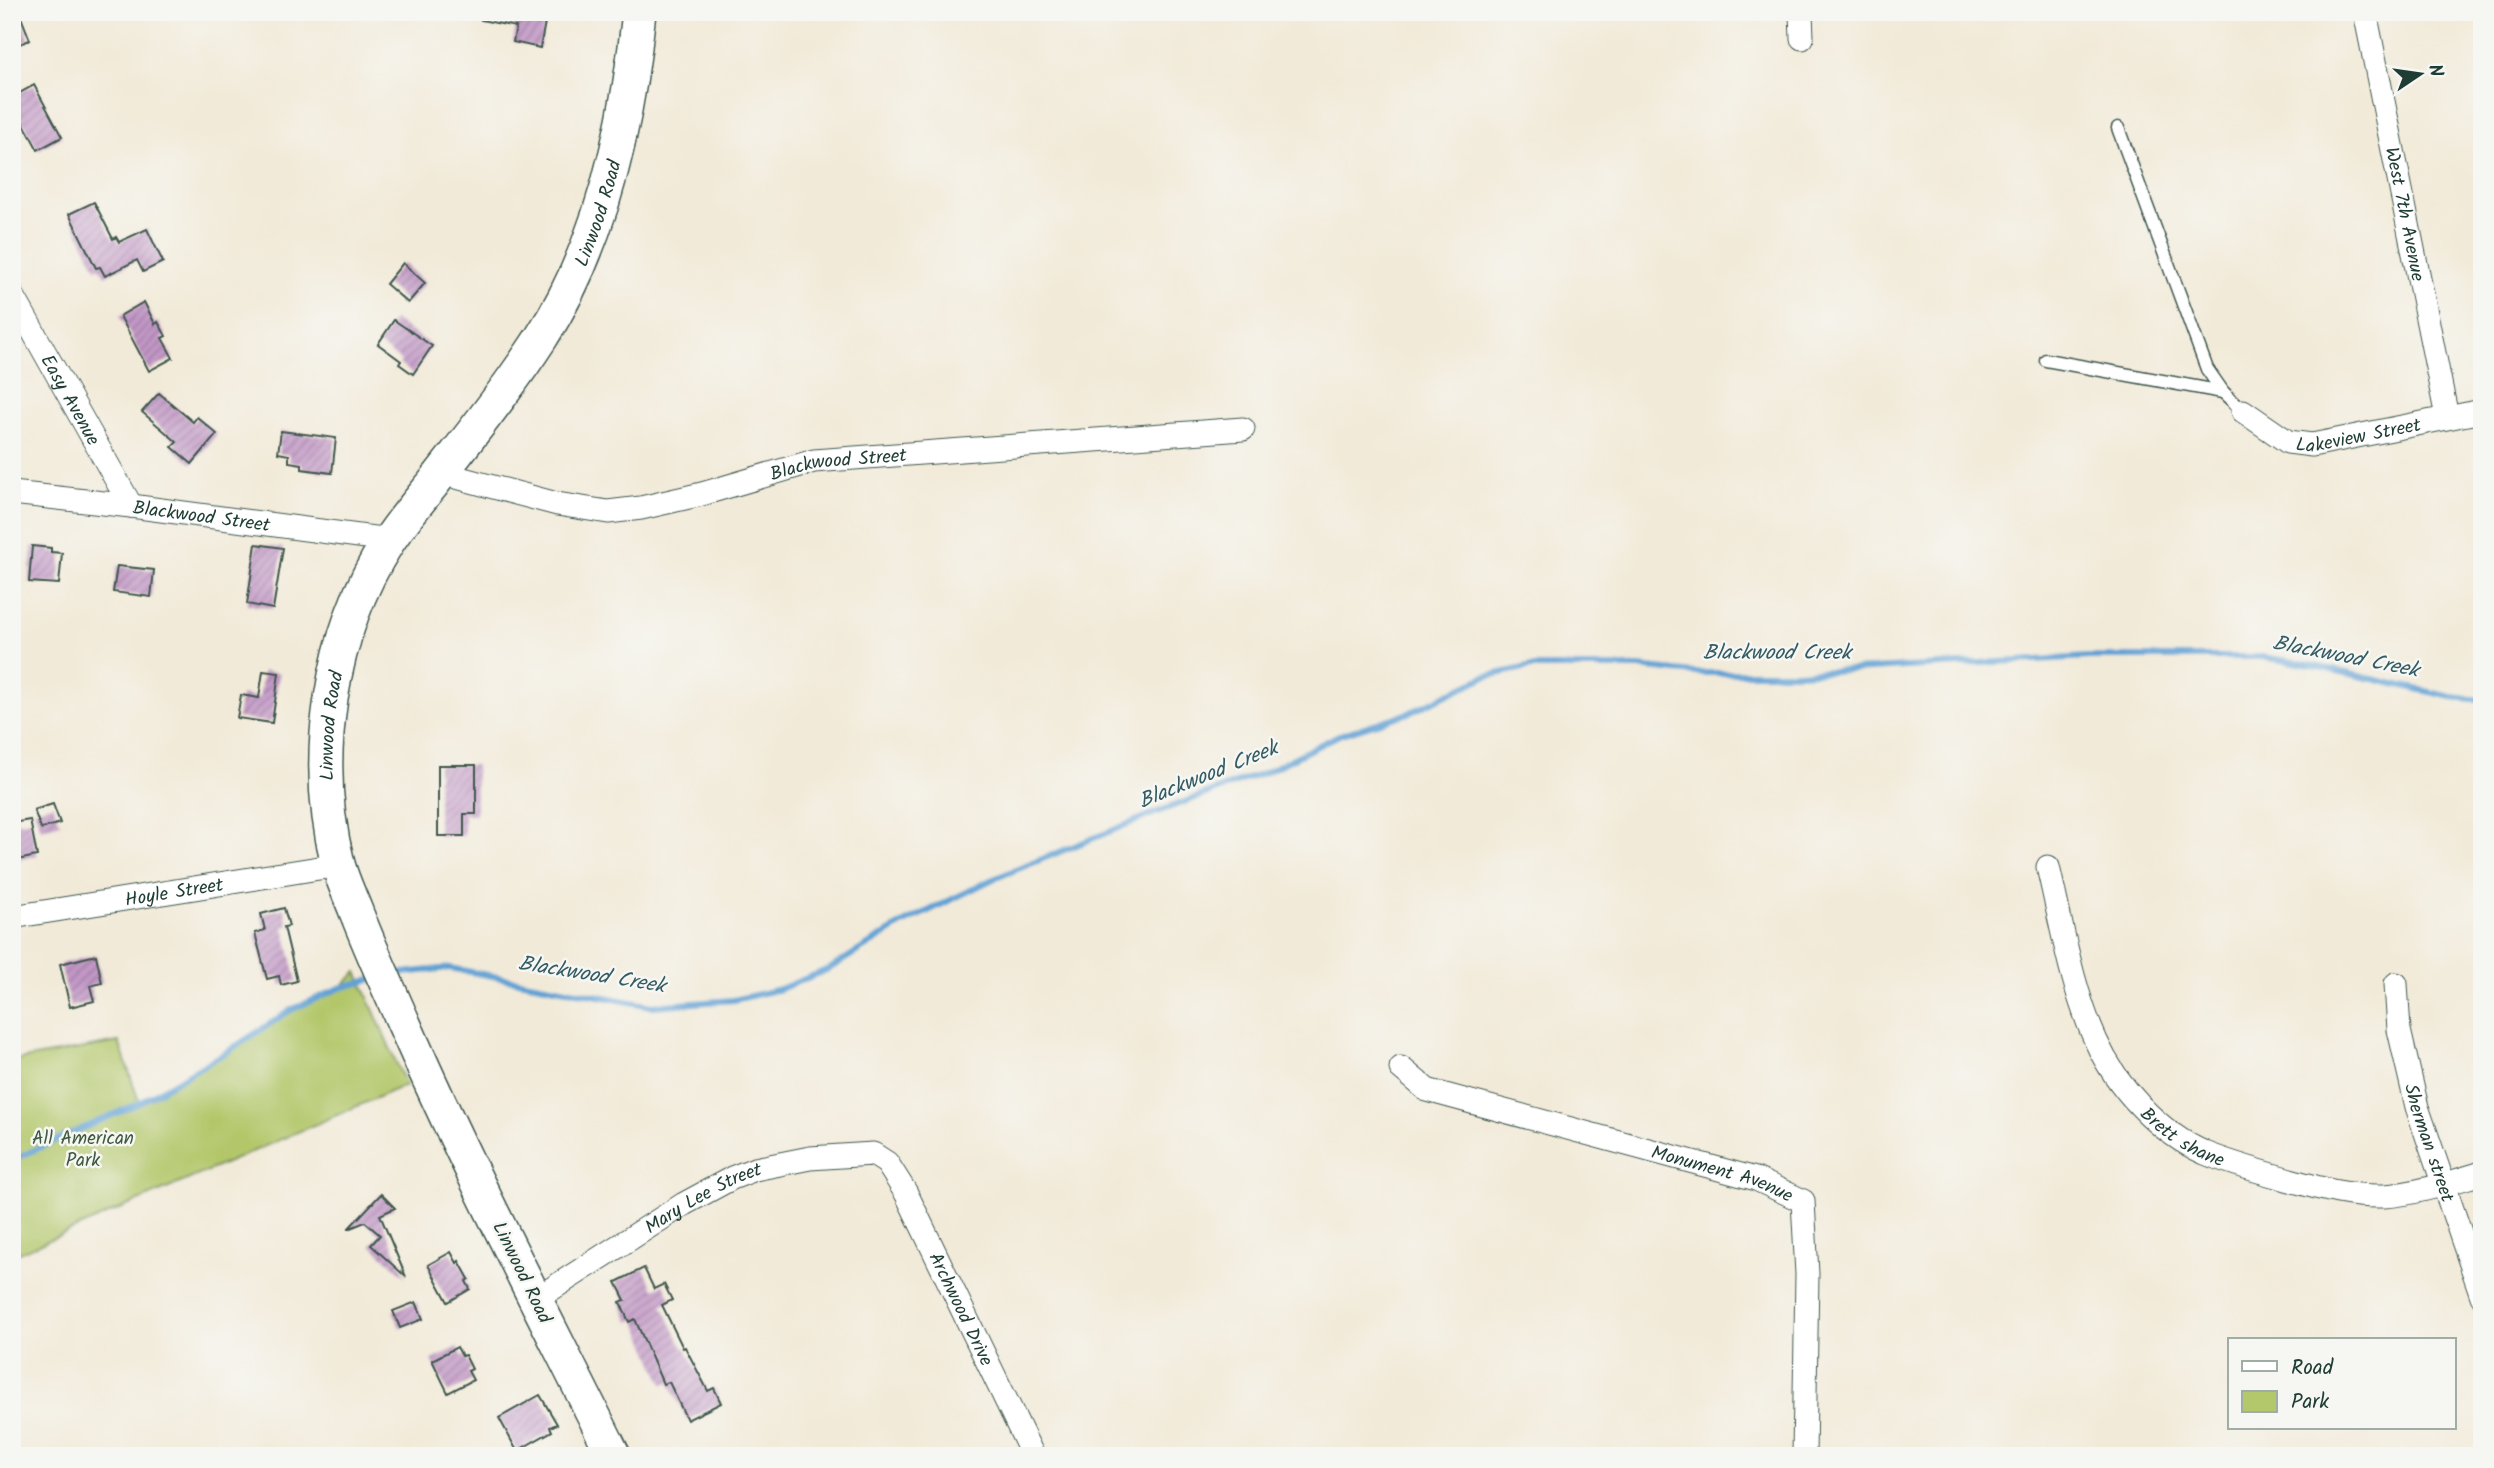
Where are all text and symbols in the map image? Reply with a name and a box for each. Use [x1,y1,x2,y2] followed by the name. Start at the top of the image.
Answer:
[2386,38,2456,108] north arrow
[2419,61,2451,80] text: N
[2376,144,2432,285] street label: West 7th Avenue
[568,157,631,272] street label: Linwood Road
[32,349,107,452] street label: Easy Avenue
[2294,410,2424,462] street label: Lakeview Street
[767,441,909,490] street label: Blackwood Street
[131,493,273,541] street label: Blackwood Street
[2270,627,2425,688] water label: Blackwood Creek
[1703,637,1854,670] water label: Blackwood Creek
[313,668,353,781] street label: Linwood Road
[1134,731,1286,818] water label: Blackwood Creek
[123,870,226,916] street label: Hoyle Street
[516,948,670,1004] water label: Blackwood Creek
[2395,1081,2462,1207] street label: Sherman street
[2132,1101,2229,1176] street label: Brett shane
[32,1124,134,1176] park label: All American Park
[1648,1138,1798,1212] street label: Monument Avenue
[639,1155,765,1243] street label: Mary Lee Street
[484,1217,559,1329] street label: Linwood Road
[920,1248,1001,1372] street label: Archwood Drive
[2228,1338,2456,1430] legend
[2291,1352,2334,1385] text: Road
[2291,1386,2329,1419] text: Park

